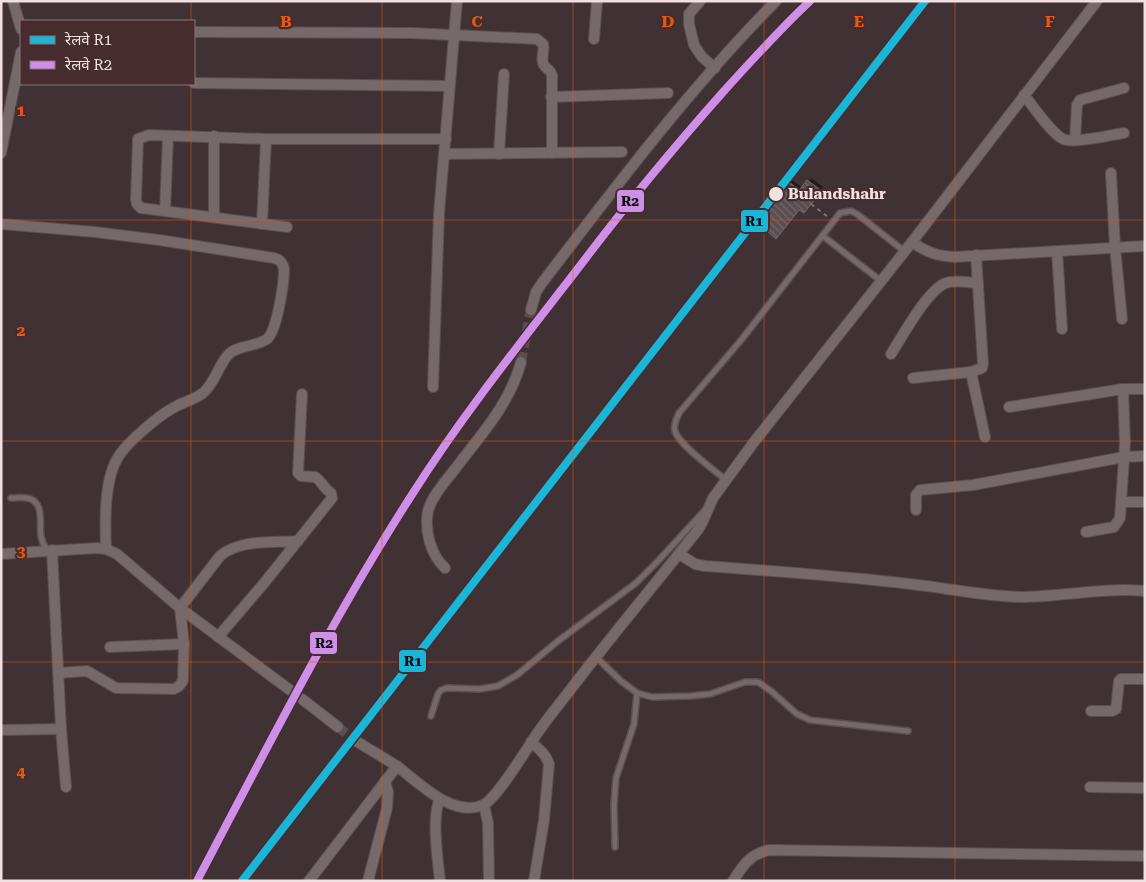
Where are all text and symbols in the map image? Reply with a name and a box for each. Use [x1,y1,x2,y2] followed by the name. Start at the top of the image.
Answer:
[280,12,292,31] text: B
[471,12,483,31] text: C
[662,12,675,31] text: D
[854,12,864,31] text: E
[1045,12,1055,31] text: F
[20,20,195,85] legend
[64,31,112,49] text: रेलवे R1
[64,56,112,74] text: रेलवे R2
[17,101,26,120] text: 1
[767,185,785,203] marker: Bulandshahr
[788,185,886,203] place label: Bulandshahr
[616,189,645,213] line badge: R2
[621,193,639,209] text: R2
[740,209,769,233] line badge: R1
[745,213,763,229] text: R1
[17,321,26,340] text: 2
[17,542,26,561] text: 3
[309,631,338,655] line badge: R2
[315,635,333,651] text: R2
[398,649,427,673] line badge: R1
[404,653,422,669] text: R1
[17,762,26,781] text: 4

